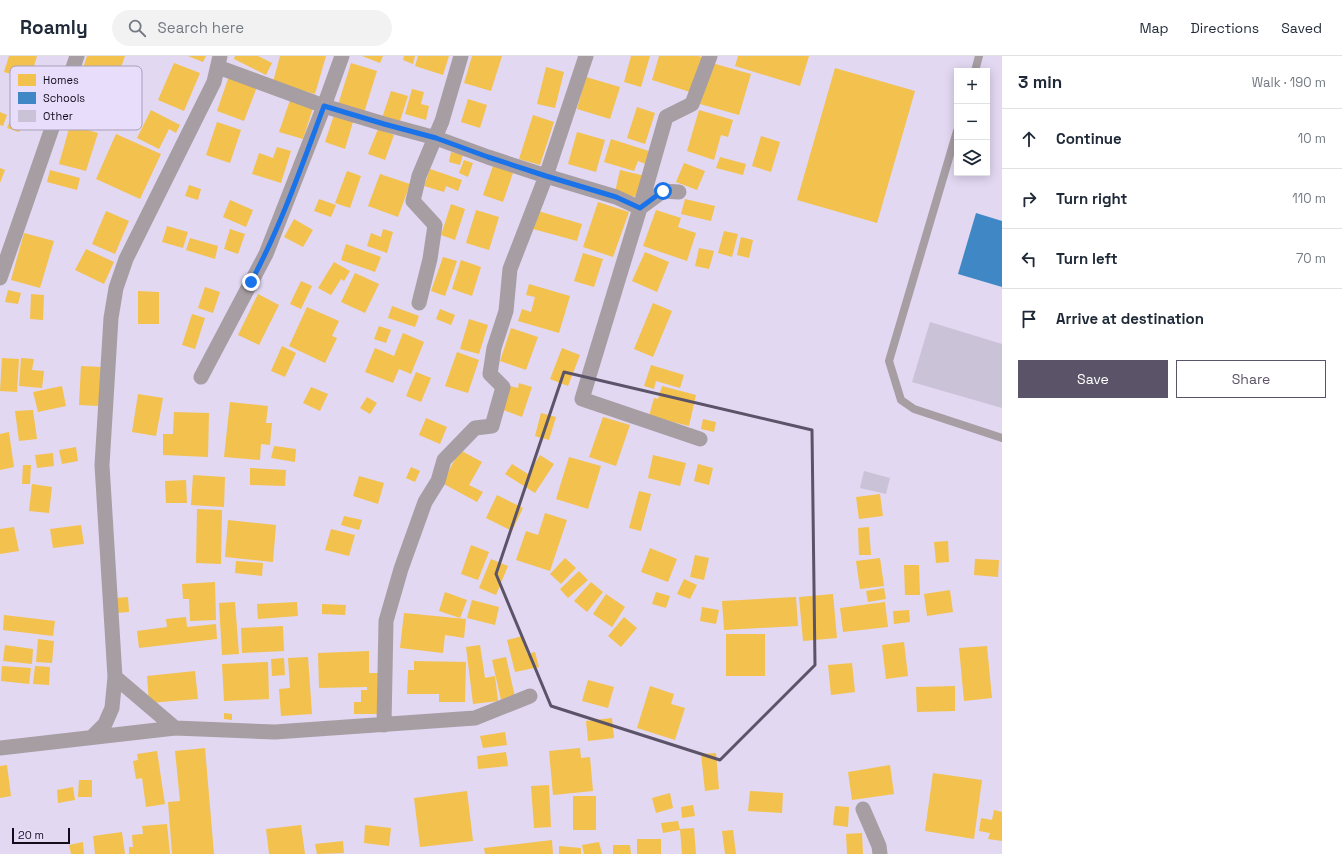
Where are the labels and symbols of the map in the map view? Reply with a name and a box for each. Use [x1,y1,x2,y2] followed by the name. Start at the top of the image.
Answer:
[10,66,142,130] legend
[43,73,79,87] text: Homes
[43,91,85,105] text: Schools
[43,109,73,123] text: Other
[654,182,672,200] route start
[242,273,260,291] route end
[12,826,70,845] scale bar

